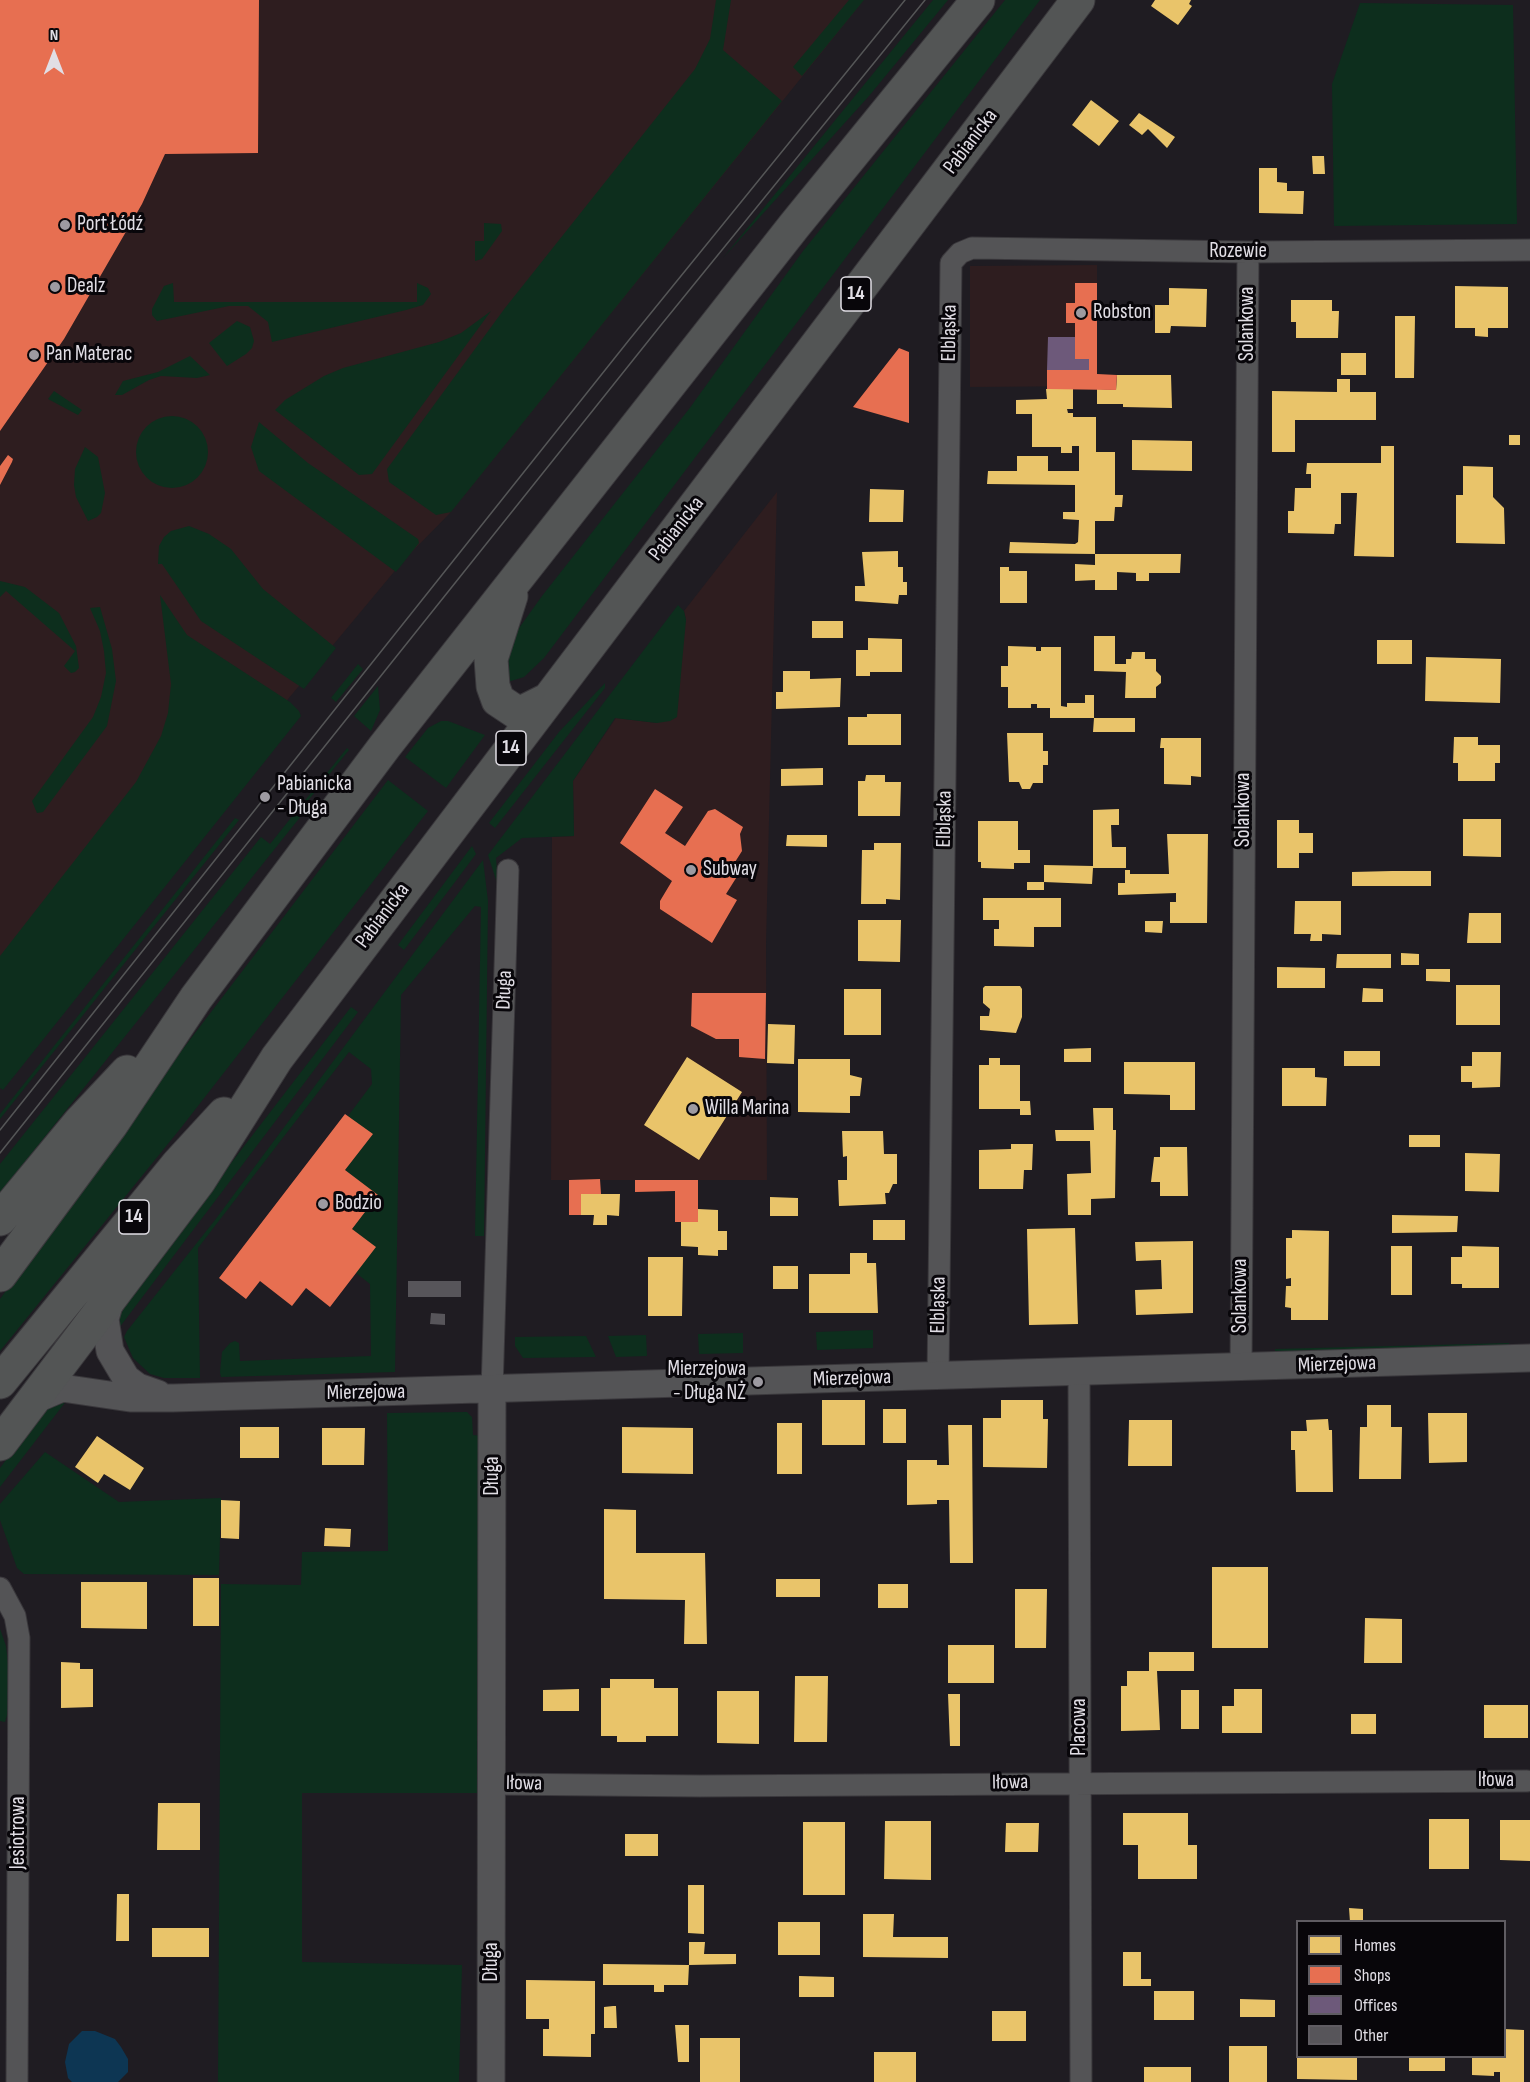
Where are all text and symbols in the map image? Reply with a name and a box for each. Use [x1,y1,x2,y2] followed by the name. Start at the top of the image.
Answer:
[24,24,84,84] north arrow
[50,26,58,45] text: N
[938,105,1004,179] street label: Pabianicka
[77,212,143,238] place label: Port Łódź
[58,218,72,232] marker: Port Łódź
[1209,239,1267,265] street label: Rozewie
[67,274,105,300] place label: Dealz
[841,277,871,311] road number: 14
[48,280,62,294] marker: Dealz
[1235,287,1261,361] street label: Solankowa
[1093,300,1151,326] place label: Robston
[937,304,963,362] street label: Elbląska
[1074,306,1088,320] marker: Robston
[46,342,132,368] place label: Pan Materac
[27,348,41,362] marker: Pan Materac
[644,492,710,566] street label: Pabianicka
[496,731,526,765] road number: 14
[277,772,352,822] place label: Pabianicka - Długa
[1231,773,1257,847] street label: Solankowa
[258,790,272,804] marker: Pabianicka - Długa
[932,790,958,848] street label: Elbląska
[703,857,757,883] place label: Subway
[684,863,698,877] marker: Subway
[350,879,416,953] street label: Pabianicka
[492,970,518,1010] street label: Długa
[705,1096,789,1122] place label: Willa Marina
[686,1102,700,1116] marker: Willa Marina
[335,1191,382,1217] place label: Bodzio
[316,1197,330,1211] marker: Bodzio
[119,1200,149,1234] road number: 14
[1228,1259,1254,1333] street label: Solankowa
[926,1276,952,1334] street label: Elbląska
[1297,1351,1377,1379] street label: Mierzejowa
[667,1357,746,1407] place label: Mierzejowa - Długa NŻ
[812,1365,892,1393] street label: Mierzejowa
[751,1375,765,1389] marker: Mierzejowa - Długa NŻ
[327,1380,405,1406] street label: Mierzejowa
[480,1456,506,1496] street label: Długa
[1067,1698,1093,1756] street label: Placowa
[1478,1768,1514,1794] street label: Iłowa
[992,1770,1028,1796] street label: Iłowa
[506,1771,542,1797] street label: Iłowa
[6,1796,32,1870] street label: Jesiotrowa
[1296,1920,1506,2058] legend
[1354,1935,1396,1956] text: Homes
[479,1942,505,1982] street label: Długa
[1354,1965,1391,1986] text: Shops
[1354,1995,1397,2016] text: Offices
[1354,2025,1388,2046] text: Other

